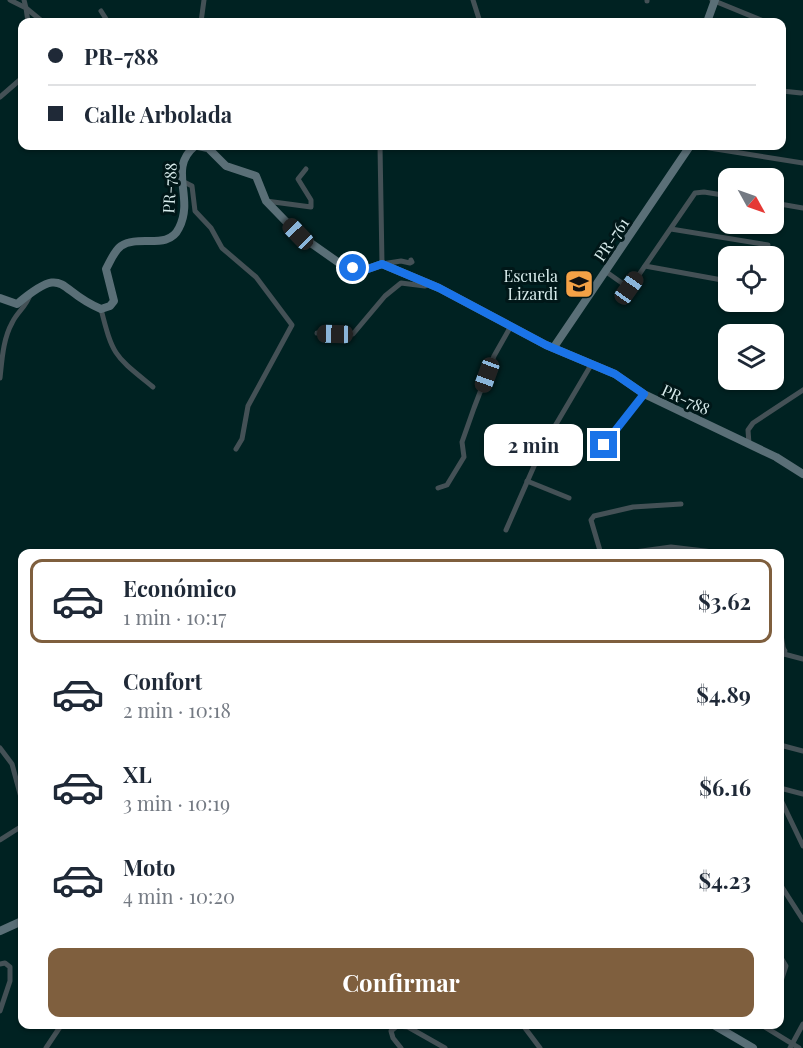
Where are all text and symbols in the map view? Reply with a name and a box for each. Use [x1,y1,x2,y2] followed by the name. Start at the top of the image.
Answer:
[84,41,159,71] text: PR-788
[84,99,232,129] text: Calle Arbolada
[157,162,181,214] street label: PR-788
[718,168,784,234] north arrow
[718,168,784,390] map controls
[589,213,633,265] street label: PR-761
[279,215,317,253] car
[718,246,784,312] button: locate
[339,254,366,281] route start
[503,265,558,304] place label: Escuela Lizardi
[563,268,595,300] school or university icon: Escuela Lizardi
[611,268,647,308] car
[718,324,784,390] button: layers
[317,325,353,343] car
[472,355,502,395] car
[659,379,713,419] street label: PR-788
[484,424,583,466] callout: 2 min
[508,431,559,458] text: 2 min
[590,431,617,458] route end
[123,573,236,603] text: Económico
[51,574,105,628] icon: car
[698,586,751,616] text: $3.62
[123,603,226,630] text: 1 min · 10:17
[123,666,202,696] text: Confort
[51,667,105,721] icon: car
[696,679,751,709] text: $4.89
[123,696,231,723] text: 2 min · 10:18
[123,759,152,789] text: XL
[51,760,105,814] icon: car
[699,772,751,802] text: $6.16
[123,789,230,816] text: 3 min · 10:19
[123,852,176,882] text: Moto
[51,853,105,907] icon: car
[699,865,751,895] text: $4.23
[123,882,235,909] text: 4 min · 10:20
[48,948,754,1017] button: Confirmar

